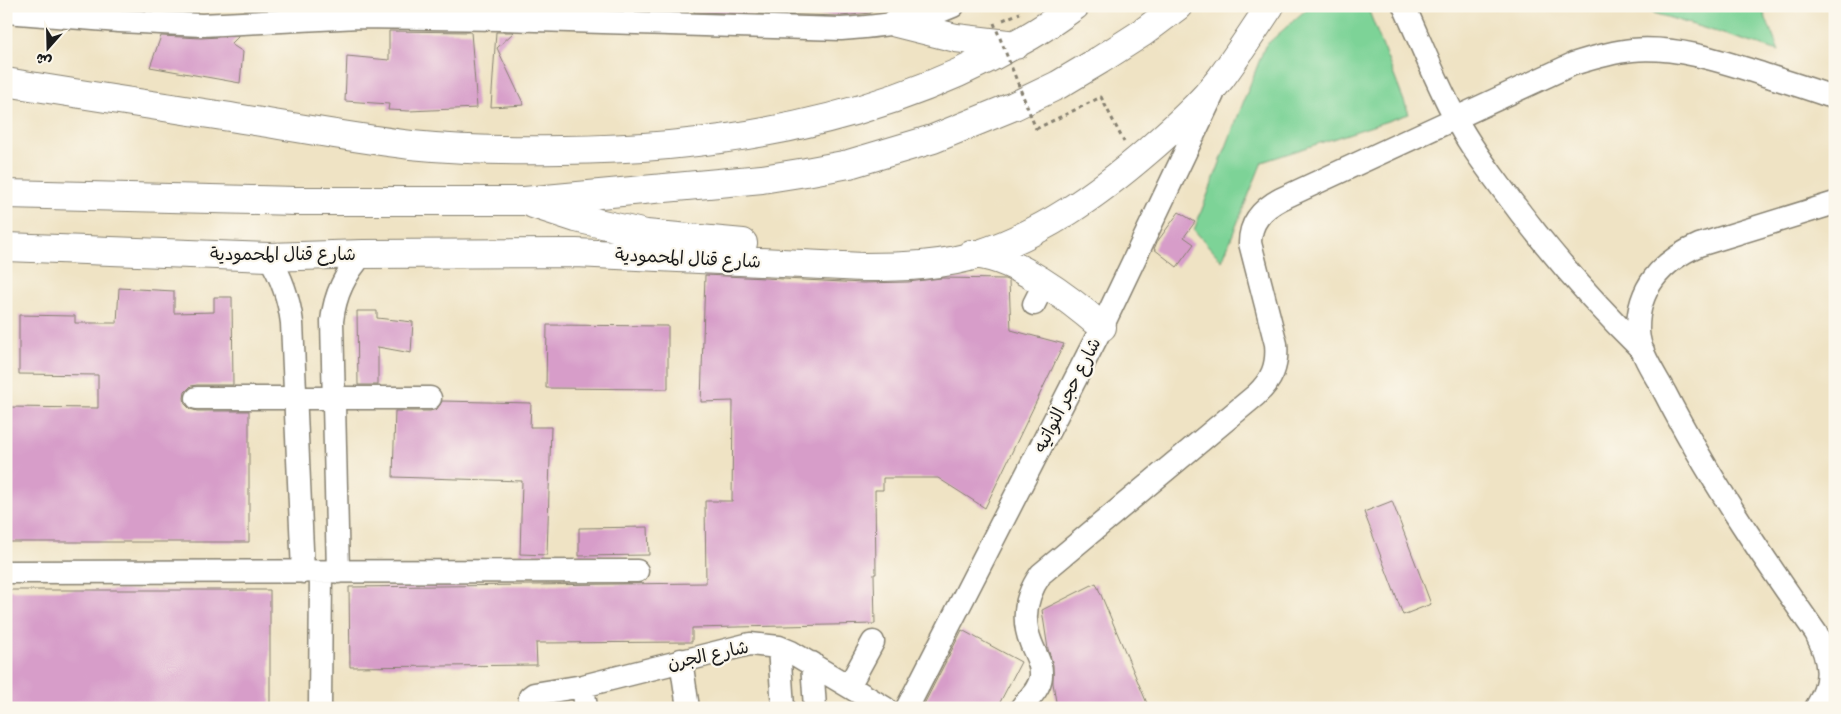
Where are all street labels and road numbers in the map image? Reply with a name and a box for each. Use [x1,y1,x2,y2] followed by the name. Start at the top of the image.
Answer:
[210,243,356,266] street label: شارع قنال المحمودية
[614,243,761,274] street label: شارع قنال المحمودية
[1029,334,1106,457] street label: شارع حجر النواتيه
[665,636,751,675] street label: شارع الجرن

